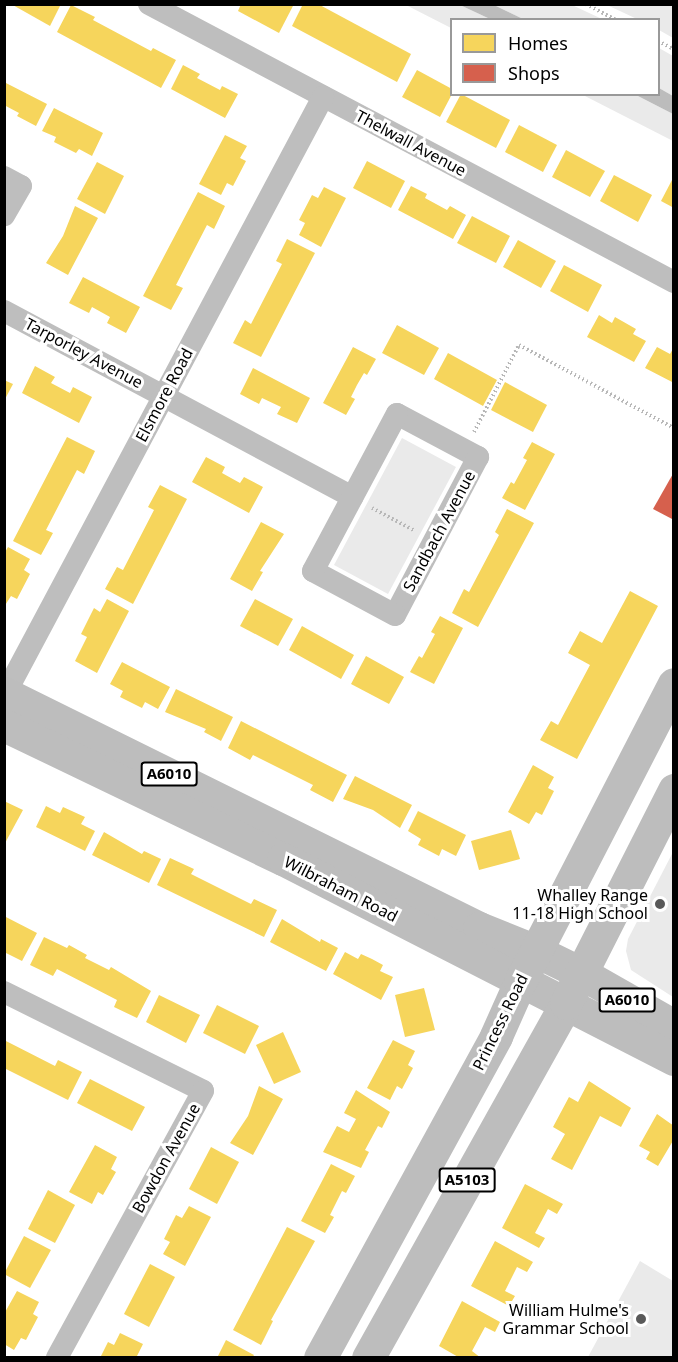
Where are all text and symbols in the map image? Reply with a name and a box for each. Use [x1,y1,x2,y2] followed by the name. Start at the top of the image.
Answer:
[450,18,660,96] legend
[508,31,568,55] text: Homes
[508,61,560,85] text: Shops
[353,106,469,180] street label: Thelwall Avenue
[22,314,146,392] street label: Tarporley Avenue
[131,345,197,445] street label: Elsmore Road
[399,467,479,595] street label: Sandbach Avenue
[140,762,198,786] road number: A6010
[281,852,401,926] street label: Wilbraham Road
[512,885,648,923] place label: Whalley Range 11-18 High School
[653,897,667,911] marker: Whalley Range 11-18 High School
[468,971,532,1073] street label: Princess Road
[598,988,656,1012] road number: A6010
[128,1100,204,1216] street label: Bowdon Avenue
[438,1168,496,1192] road number: A5103
[503,1300,629,1338] place label: William Hulme's Grammar School
[634,1312,648,1326] marker: William Hulme's Grammar School

